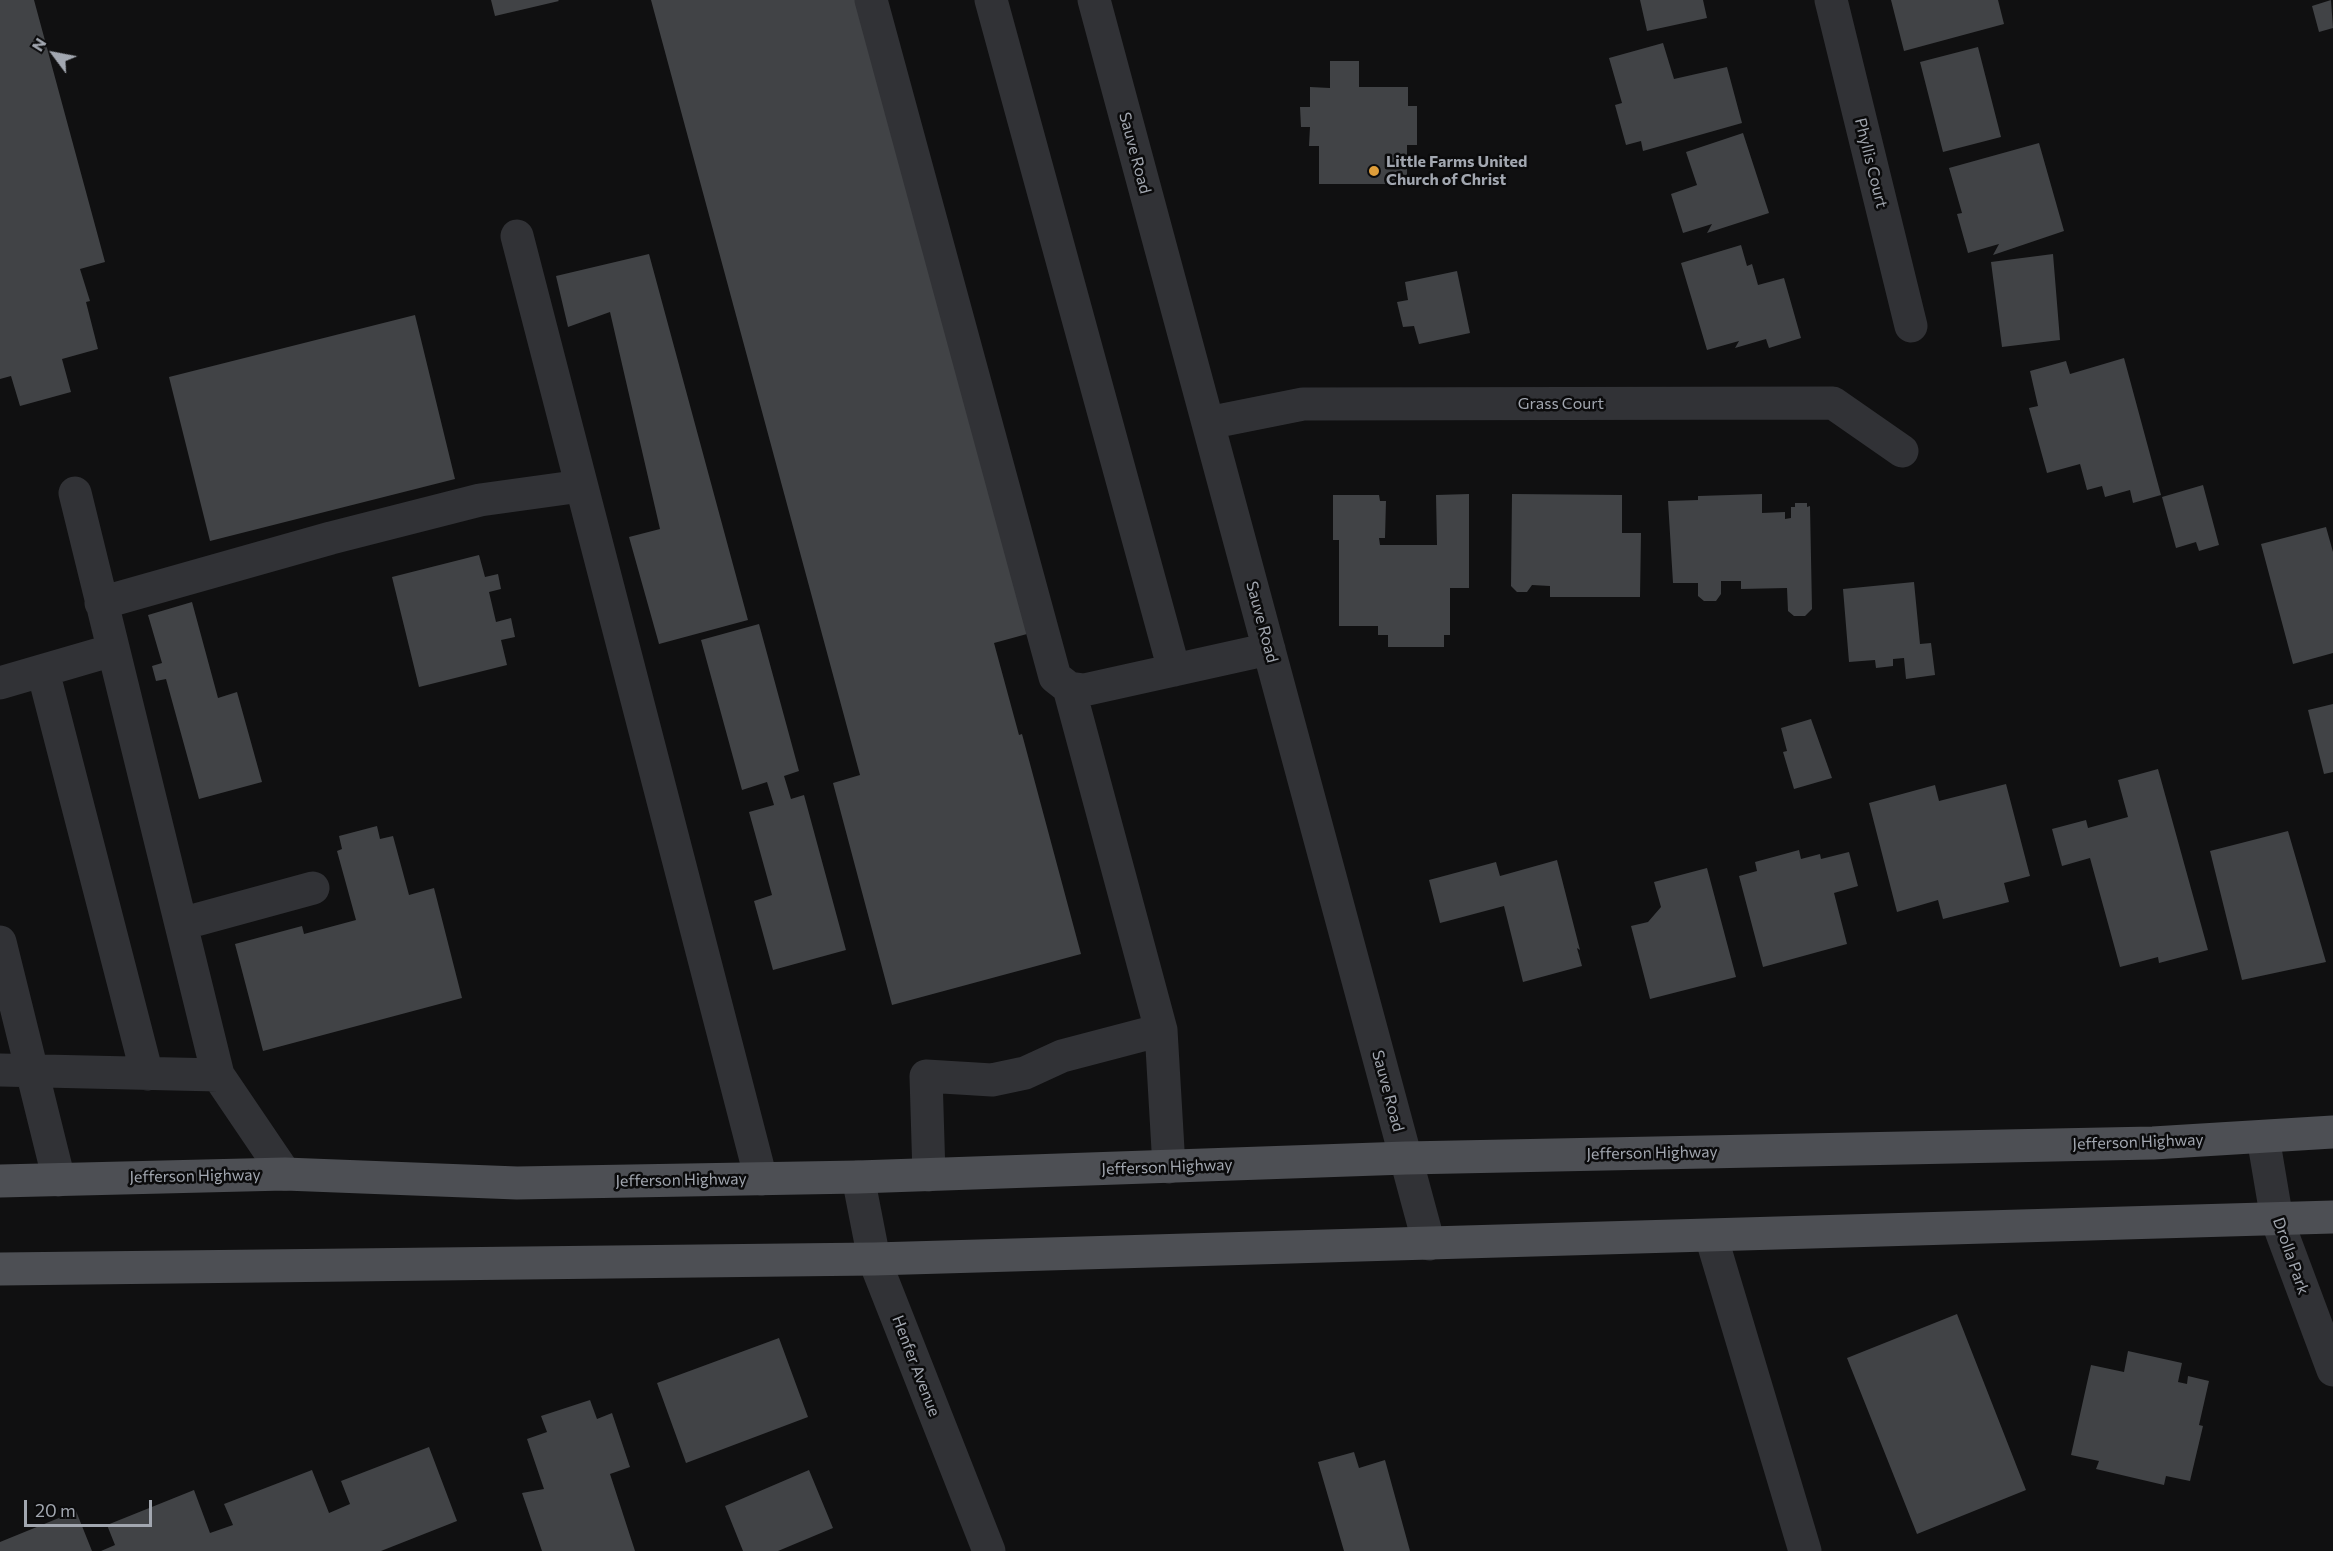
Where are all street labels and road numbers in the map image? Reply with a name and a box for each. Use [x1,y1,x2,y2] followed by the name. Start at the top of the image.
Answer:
[1115,110,1155,196] street label: Sauve Road
[1851,116,1891,210] street label: Phyllis Court
[1518,394,1604,414] street label: Grass Court
[1242,579,1282,665] street label: Sauve Road
[1368,1048,1408,1134] street label: Sauve Road
[2072,1130,2204,1154] street label: Jefferson Highway
[1586,1142,1718,1164] street label: Jefferson Highway
[1101,1155,1233,1179] street label: Jefferson Highway
[129,1165,261,1187] street label: Jefferson Highway
[615,1169,747,1191] street label: Jefferson Highway
[2269,1215,2313,1297] street label: Drolla Park
[888,1313,944,1419] street label: Henfer Avenue

